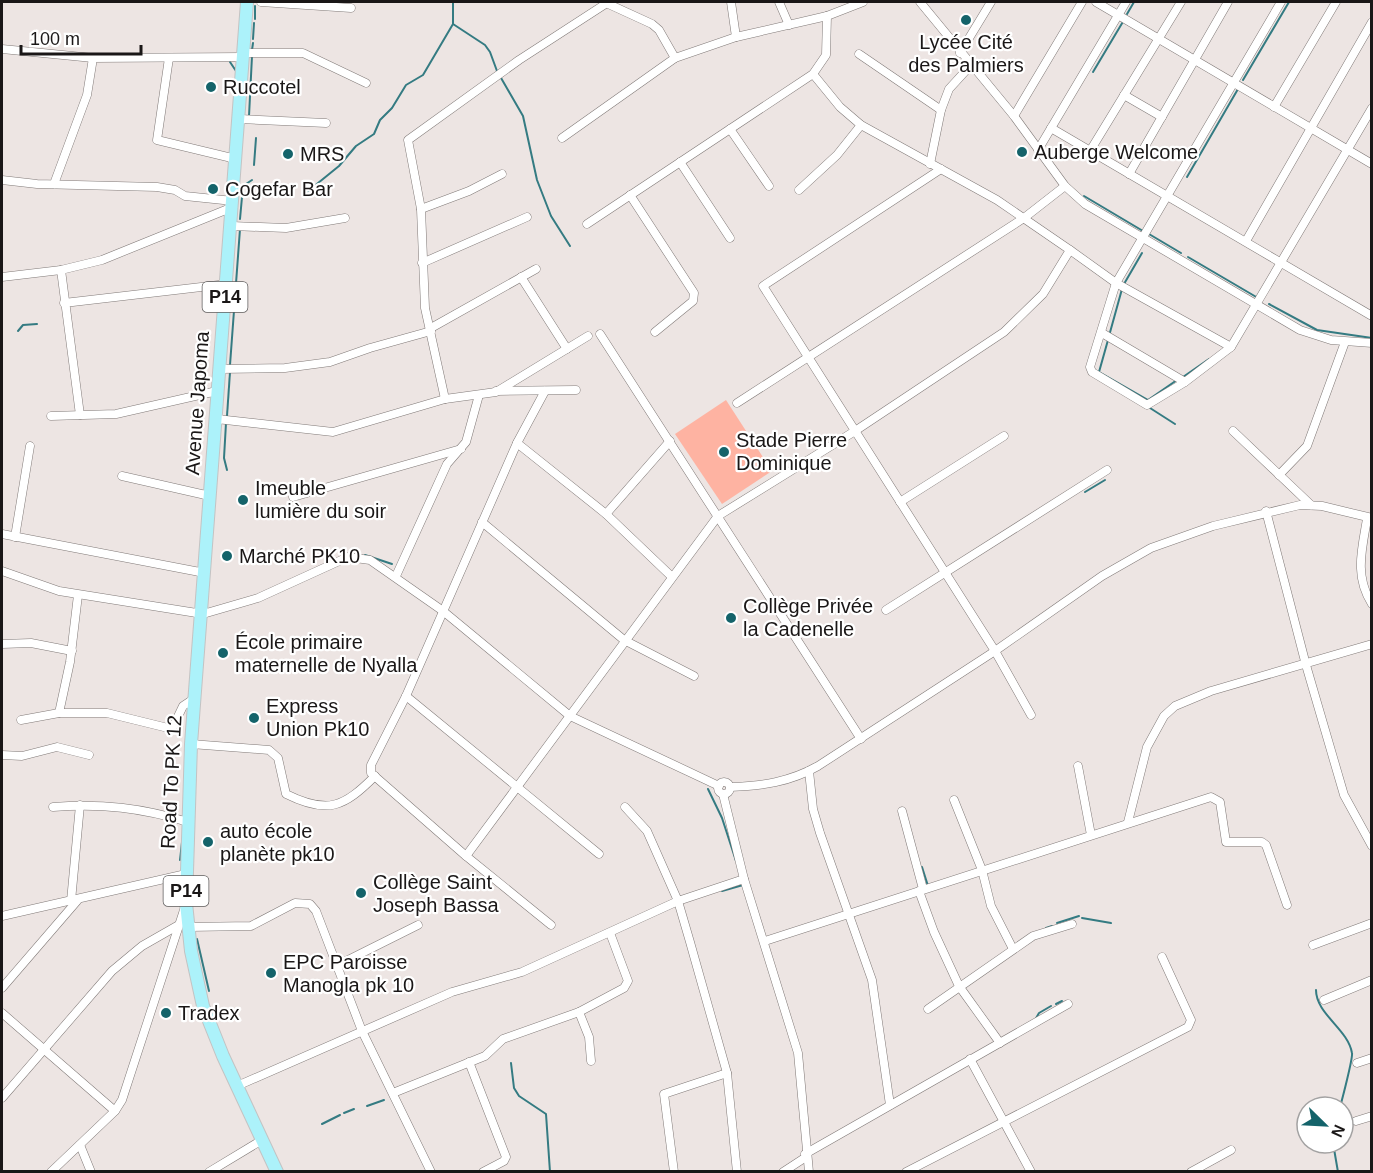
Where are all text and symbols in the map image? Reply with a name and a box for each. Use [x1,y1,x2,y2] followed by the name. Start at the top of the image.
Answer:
[959,13,973,27] marker: Lycée Cité des Palmiers
[21,18,141,56] scale bar
[30,29,80,49] text: 100 m
[908,31,1024,76] place label: Lycée Cité des Palmiers
[223,76,301,98] place label: Ruccotel
[204,80,218,94] marker: Ruccotel
[1034,141,1198,163] place label: Auberge Welcome
[300,143,344,165] place label: MRS
[1015,145,1029,159] marker: Auberge Welcome
[281,147,295,161] marker: MRS
[225,178,333,200] place label: Cogefar Bar
[206,182,220,196] marker: Cogefar Bar
[202,282,248,312] road number: P14
[181,329,213,476] street label: Avenue Japoma
[736,429,847,474] place label: Stade Pierre Dominique
[717,445,731,459] marker: Stade Pierre Dominique
[255,477,387,522] place label: Imeuble lumière du soir
[236,493,250,507] marker: Imeuble lumière du soir
[239,545,360,567] place label: Marché PK10
[220,549,234,563] marker: Marché PK10
[743,595,873,640] place label: Collège Privée la Cadenelle
[724,611,738,625] marker: Collège Privée la Cadenelle
[235,631,418,676] place label: École primaire maternelle de Nyalla
[216,646,230,660] marker: École primaire maternelle de Nyalla
[266,695,369,740] place label: Express Union Pk10
[247,711,261,725] marker: Express Union Pk10
[157,714,185,850] street label: Road To PK 12
[220,820,335,865] place label: auto école planète pk10
[201,835,215,849] marker: auto école planète pk10
[373,871,500,916] place label: Collège Saint Joseph Bassa
[164,876,208,906] road number: P14
[354,886,368,900] marker: Collège Saint Joseph Bassa
[283,951,414,996] place label: EPC Paroisse Manogla pk 10
[264,966,278,980] marker: EPC Paroisse Manogla pk 10
[178,1002,240,1024] place label: Tradex
[159,1006,173,1020] marker: Tradex
[1295,1095,1355,1155] north arrow
[1328,1122,1348,1140] text: N

